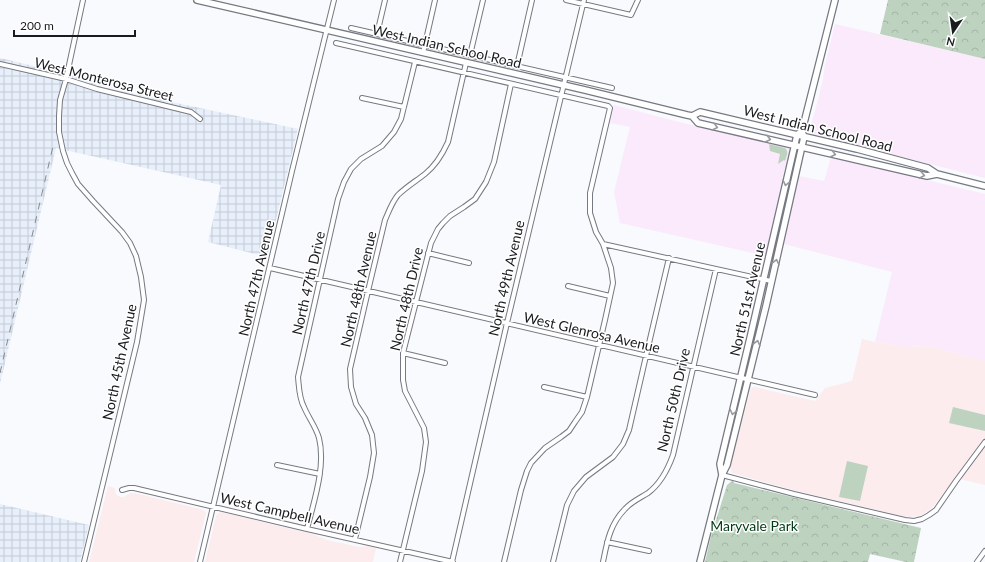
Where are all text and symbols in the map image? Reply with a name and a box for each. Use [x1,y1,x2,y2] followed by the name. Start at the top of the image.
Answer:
[14,12,135,38] scale bar
[933,12,973,52] north arrow
[20,18,54,33] text: 200 m
[371,21,523,71] street label: West Indian School Road
[945,35,956,50] text: N
[33,53,175,105] street label: West Monterosa Street
[742,101,894,155] street label: West Indian School Road
[712,122,719,130] one-way arrow
[765,135,771,143] one-way arrow
[829,149,836,158] one-way arrow
[919,170,925,179] one-way arrow
[782,179,791,186] one-way arrow
[234,218,278,338] street label: North 47th Avenue
[484,218,528,338] street label: North 49th Avenue
[288,229,328,337] street label: North 47th Drive
[336,229,380,349] street label: North 48th Avenue
[726,240,768,358] street label: North 51st Avenue
[386,245,426,353] street label: North 48th Drive
[771,259,779,265] one-way arrow
[98,302,140,422] street label: North 45th Avenue
[522,308,662,356] street label: West Glenrosa Avenue
[752,340,761,347] one-way arrow
[653,346,693,454] street label: North 50th Drive
[729,408,737,415] one-way arrow
[219,489,361,537] street label: West Campbell Avenue
[710,517,799,534] park label: Maryvale Park

